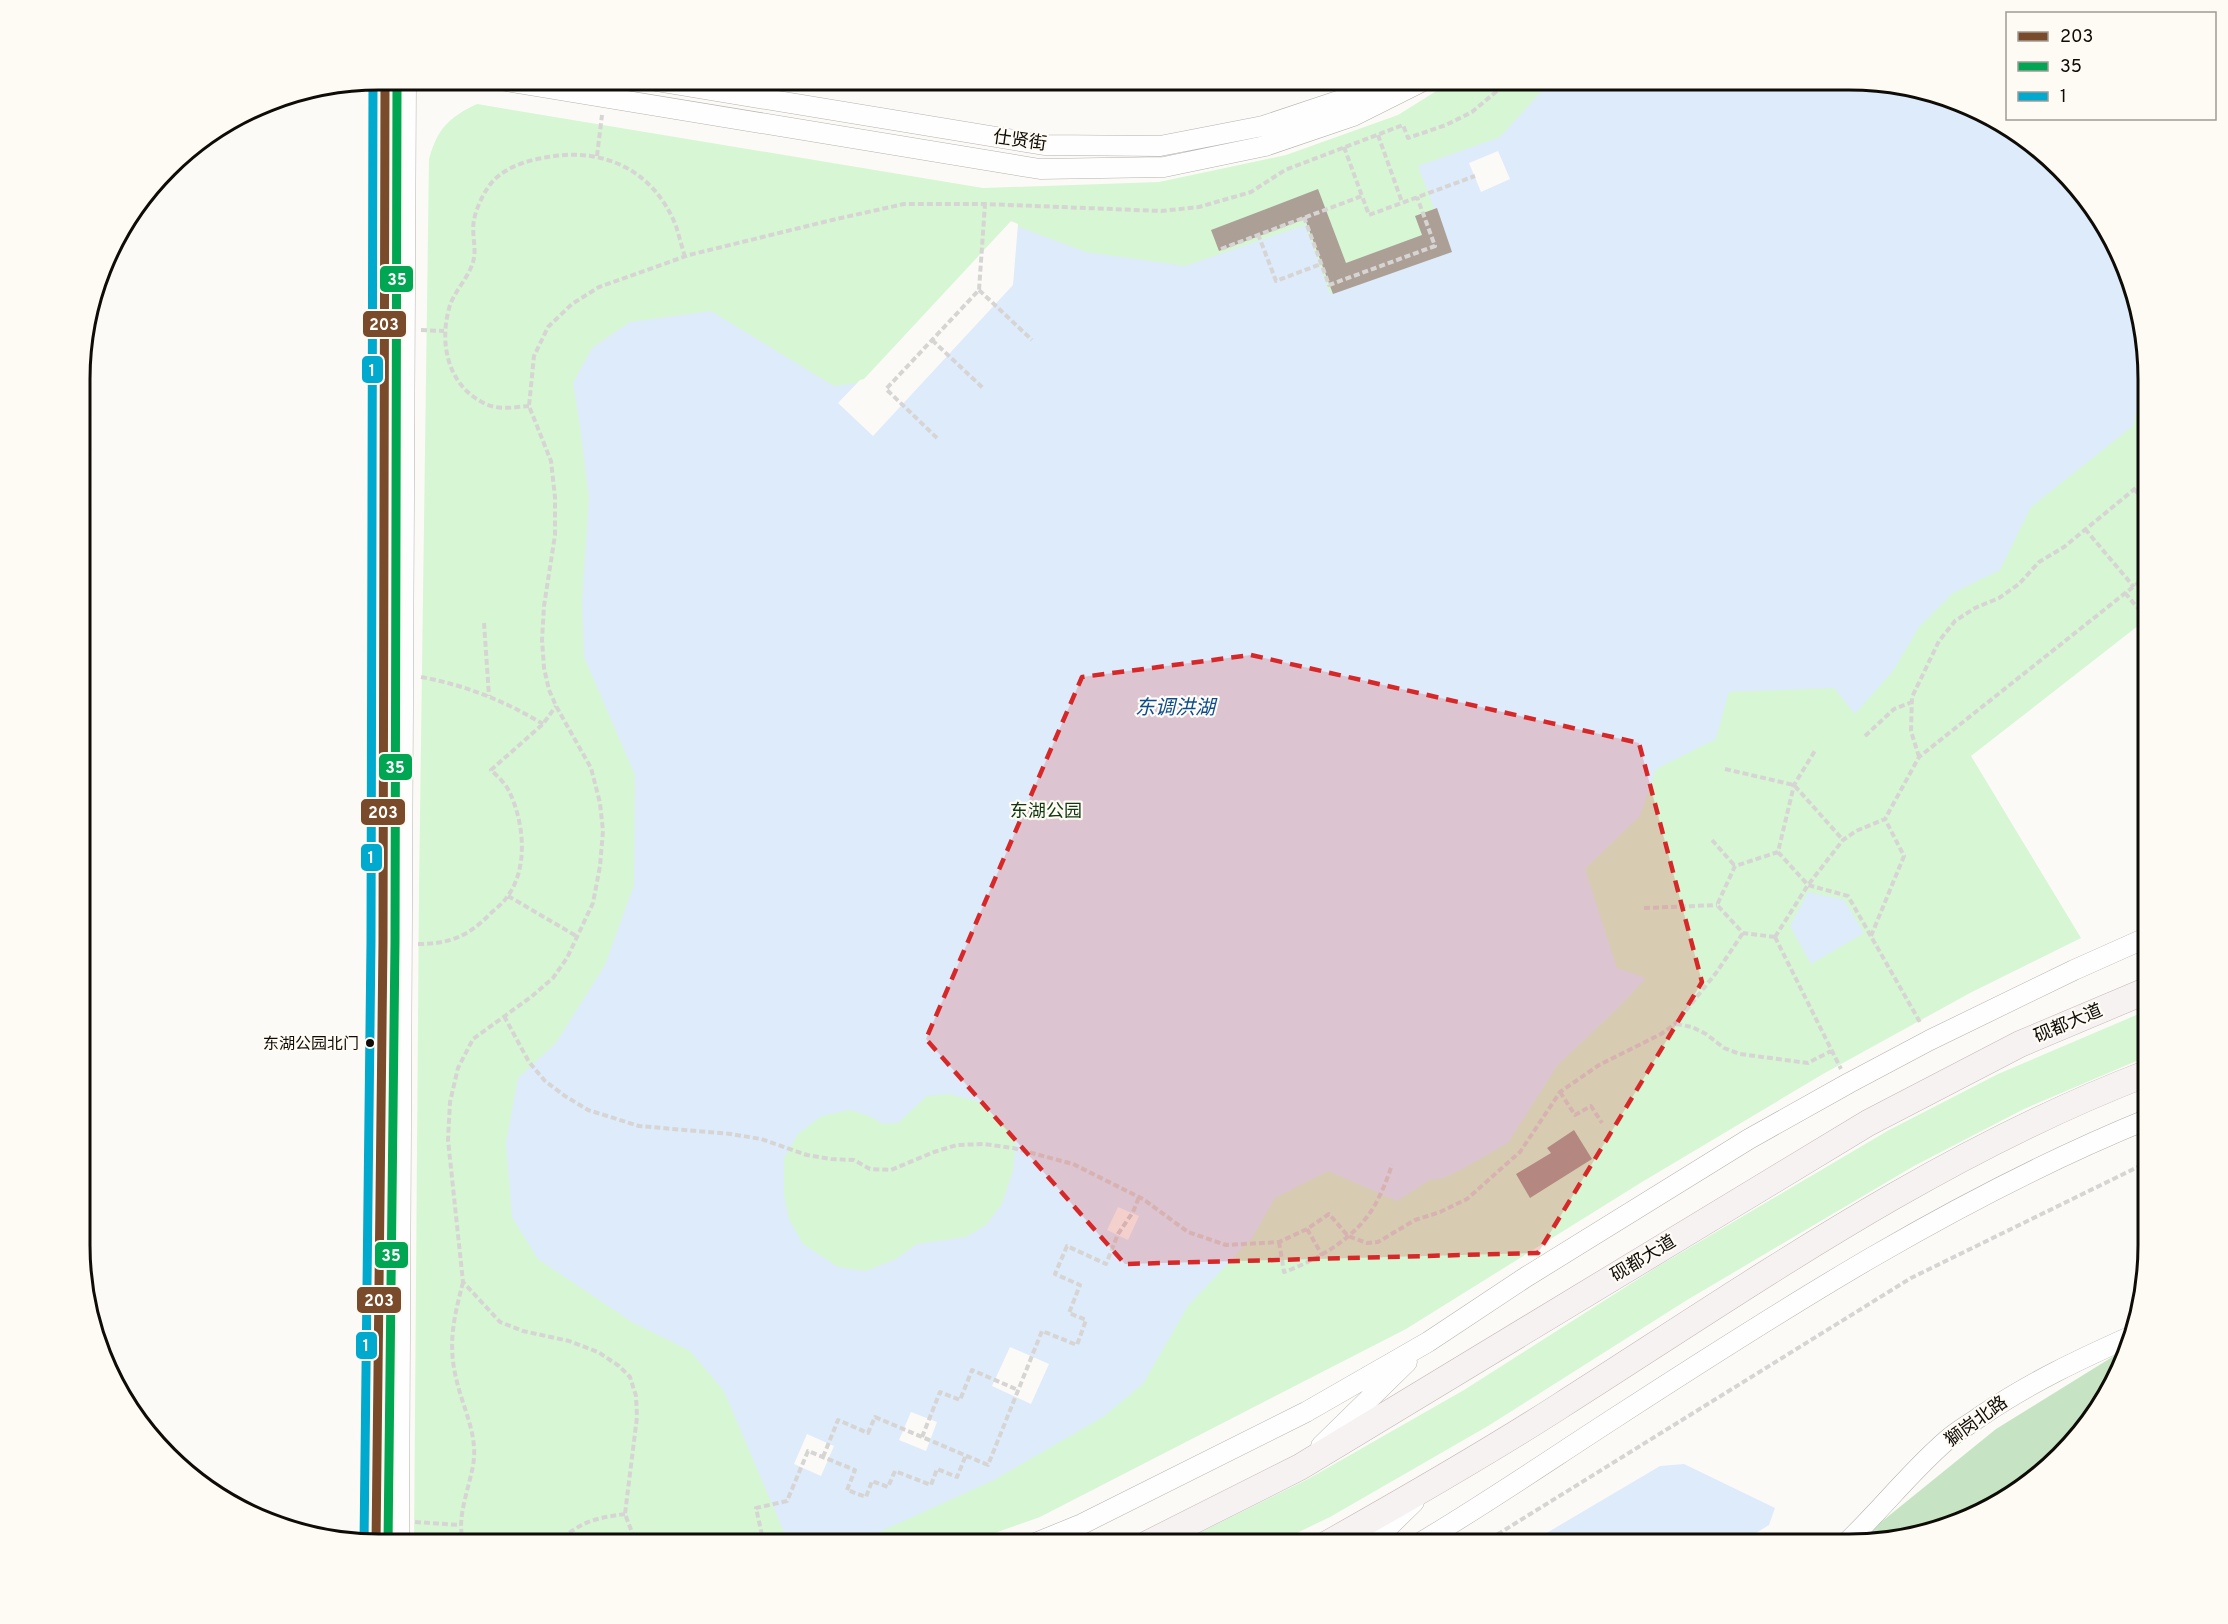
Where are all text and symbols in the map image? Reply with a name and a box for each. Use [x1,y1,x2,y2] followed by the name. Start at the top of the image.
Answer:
[2006,12,2216,120] legend
[2060,26,2093,49] text: 203
[2060,56,2082,79] text: 35
[2060,86,2067,109] text: 1
[991,126,1048,157] street label: 仕贤街
[379,265,414,293] line badge: 35
[387,271,407,291] text: 35
[362,310,407,338] line badge: 203
[369,316,399,336] text: 203
[361,355,384,384] line badge: 1
[369,362,375,382] text: 1
[1135,696,1218,722] water label: 东调洪湖
[378,753,413,781] line badge: 35
[385,759,405,779] text: 35
[360,798,406,826] line badge: 203
[1010,801,1082,824] park label: 东湖公园
[368,804,398,824] text: 203
[360,843,383,872] line badge: 1
[368,849,374,869] text: 1
[2031,1000,2106,1049] street label: 砚都大道
[263,1035,359,1055] place label: 东湖公园北门
[364,1037,376,1049] marker: 东湖公园北门
[1607,1231,1681,1288] street label: 砚都大道
[374,1241,409,1269] line badge: 35
[381,1247,401,1267] text: 35
[356,1286,402,1314] line badge: 203
[364,1292,394,1312] text: 203
[355,1331,378,1360] line badge: 1
[363,1337,369,1357] text: 1
[1941,1392,2013,1453] street label: 獅岗北路

